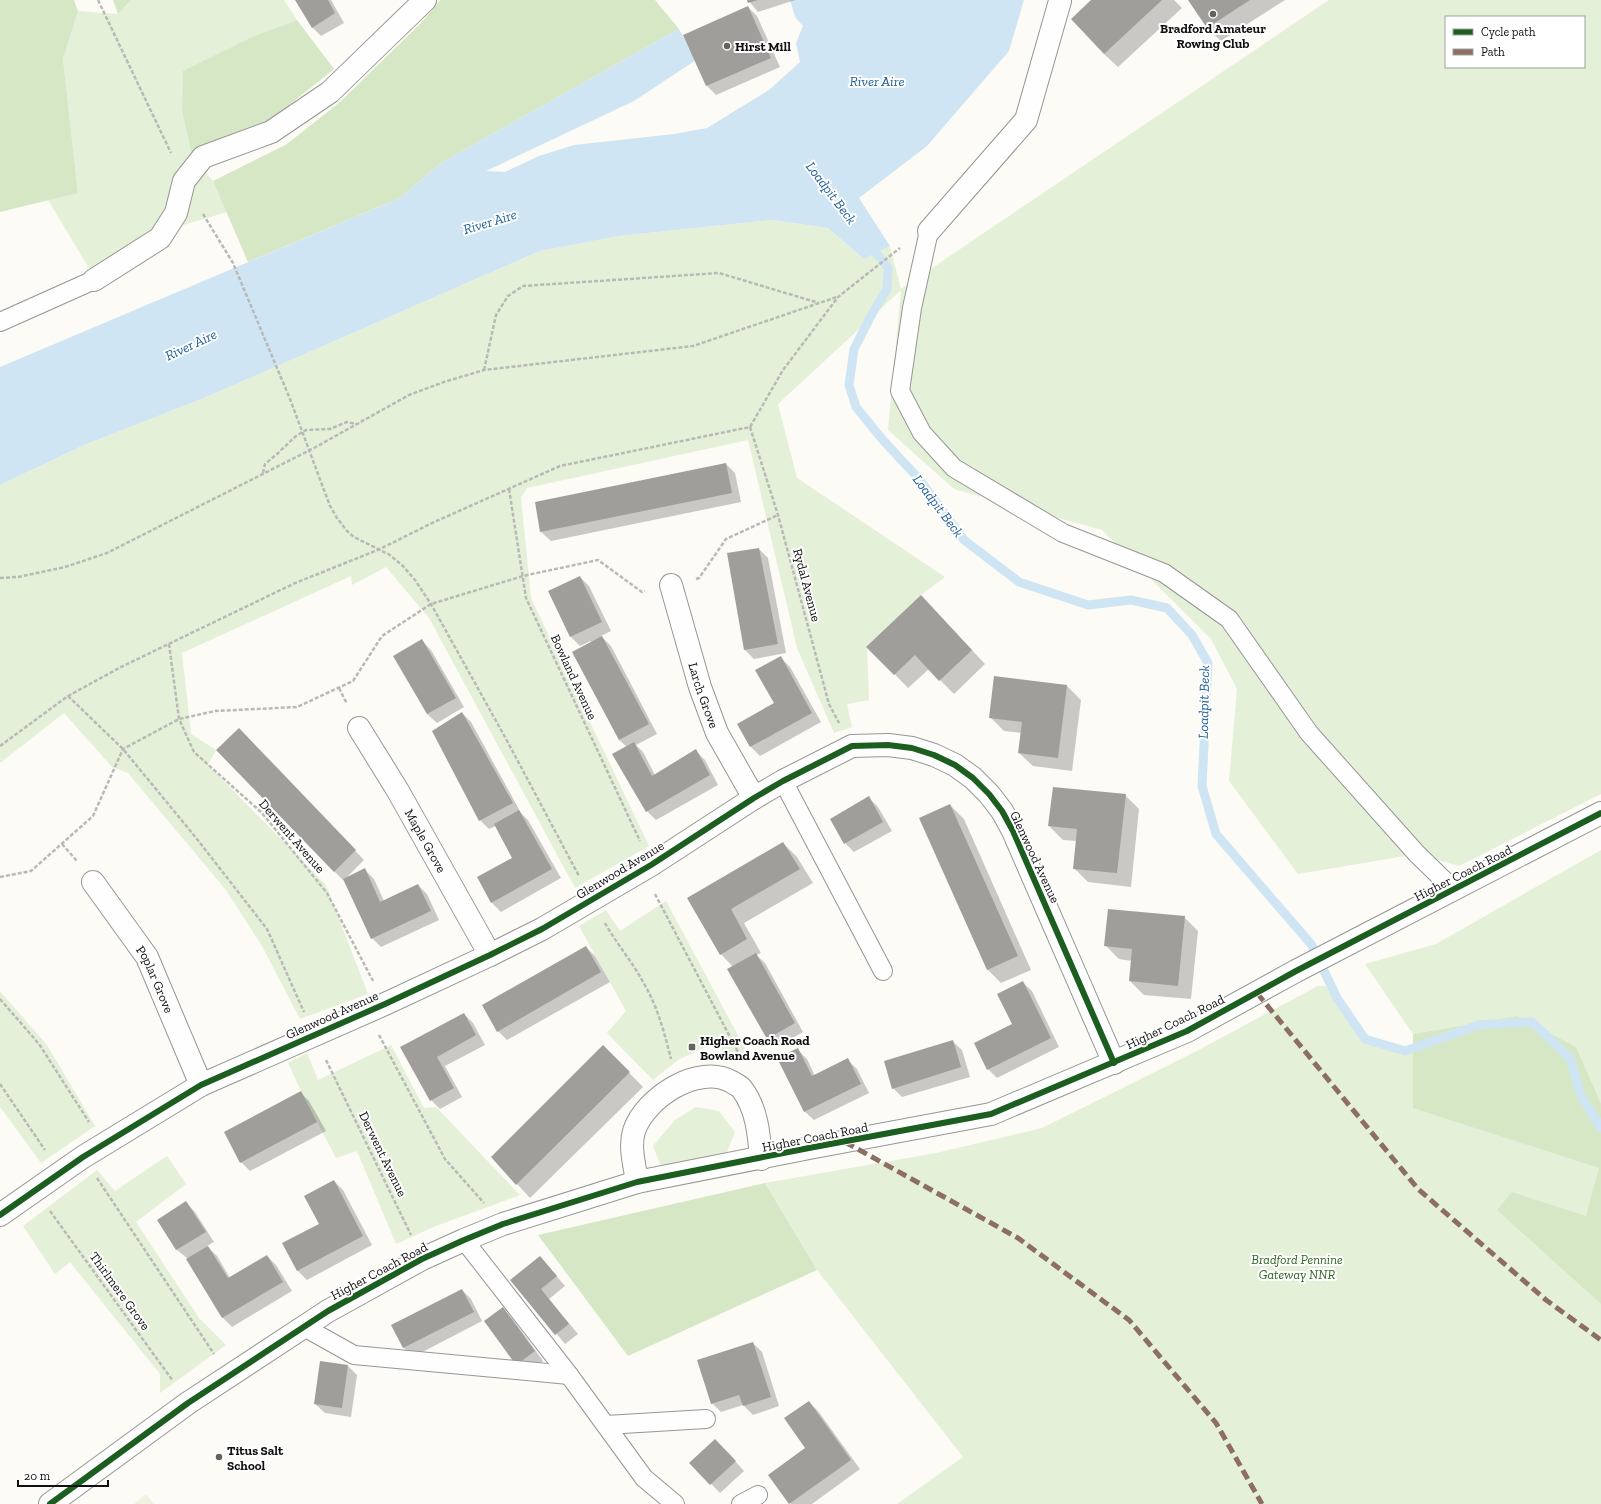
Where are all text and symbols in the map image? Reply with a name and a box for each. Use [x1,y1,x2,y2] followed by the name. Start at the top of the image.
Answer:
[1208,9,1218,19] marker: Bradford Amateur Rowing Club
[1445,16,1585,68] legend
[1160,21,1266,51] place label: Bradford Amateur Rowing Club
[1481,25,1536,39] text: Cycle path
[735,39,791,54] place label: Hirst Mill
[722,41,732,51] marker: Hirst Mill
[1481,45,1505,59] text: Path
[849,73,905,90] water label: River Aire
[802,158,860,228] water label: Loadpit Beck
[461,206,519,238] water label: River Aire
[162,326,220,364] water label: River Aire
[909,471,967,541] water label: Loadpit Beck
[790,547,824,623] street label: Rydal Avenue
[548,632,600,722] street label: Bowland Avenue
[686,661,722,730] street label: Larch Grove
[1195,665,1213,739] water label: Loadpit Beck
[256,796,328,876] street label: Derwent Avenue
[402,806,450,875] street label: Maple Grove
[1007,809,1063,905] street label: Glenwood Avenue
[573,838,667,902] street label: Glenwood Avenue
[1412,842,1514,904] street label: Higher Coach Road
[134,942,177,1015] street label: Poplar Grove
[283,988,381,1042] street label: Glenwood Avenue
[1123,992,1227,1052] street label: Higher Coach Road
[700,1033,810,1063] place label: Higher Coach Road Bowland Avenue
[687,1042,697,1052] marker: Higher Coach Road Bowland Avenue
[356,1109,410,1199] street label: Derwent Avenue
[761,1119,869,1155] street label: Higher Coach Road
[328,1239,430,1303] street label: Higher Coach Road
[87,1249,153,1333] street label: Thirlmere Grove
[1251,1252,1343,1282] park label: Bradford Pennine Gateway NNR
[227,1443,284,1473] place label: Titus Salt School
[214,1452,224,1462] marker: Titus Salt School
[18,1462,108,1488] scale bar
[24,1469,51,1483] text: 20 m

